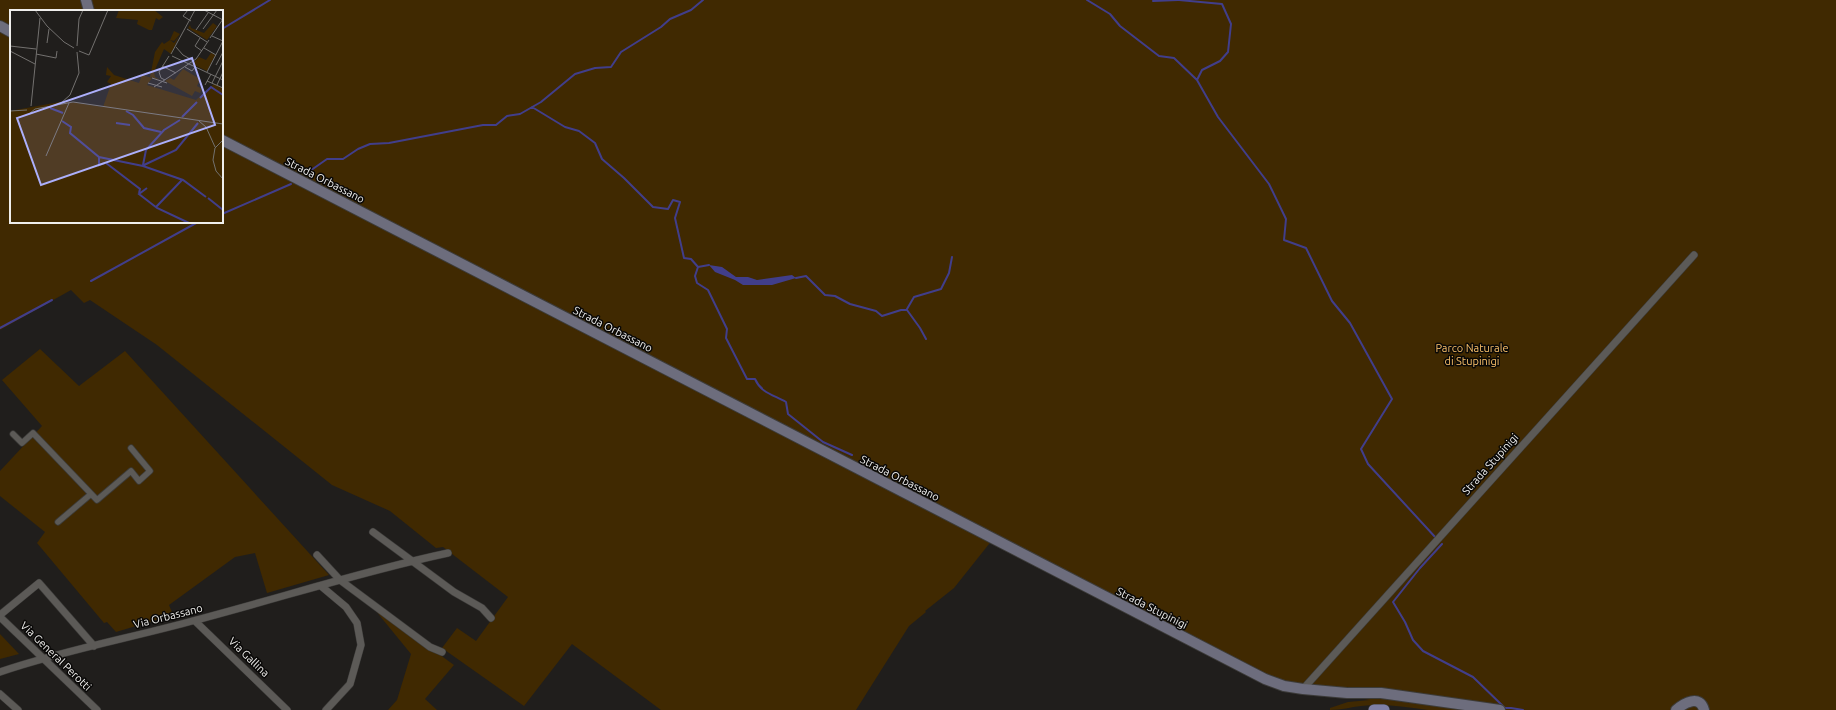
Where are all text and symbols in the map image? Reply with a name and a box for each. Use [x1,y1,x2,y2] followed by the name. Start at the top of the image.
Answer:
[10,10,223,223] inset map
[283,155,367,205] street label: Strada Orbassano
[571,304,655,354] street label: Strada Orbassano
[1435,342,1509,367] park label: Parco Naturale di Stupinigi
[1459,431,1521,497] street label: Strada Stupinigi
[858,453,942,503] street label: Strada Orbassano
[1115,585,1189,631] street label: Strada Stupinigi
[132,602,204,630] street label: Via Orbassano
[18,619,94,693] street label: Via General Perotti
[226,635,272,679] street label: Via Gallina

